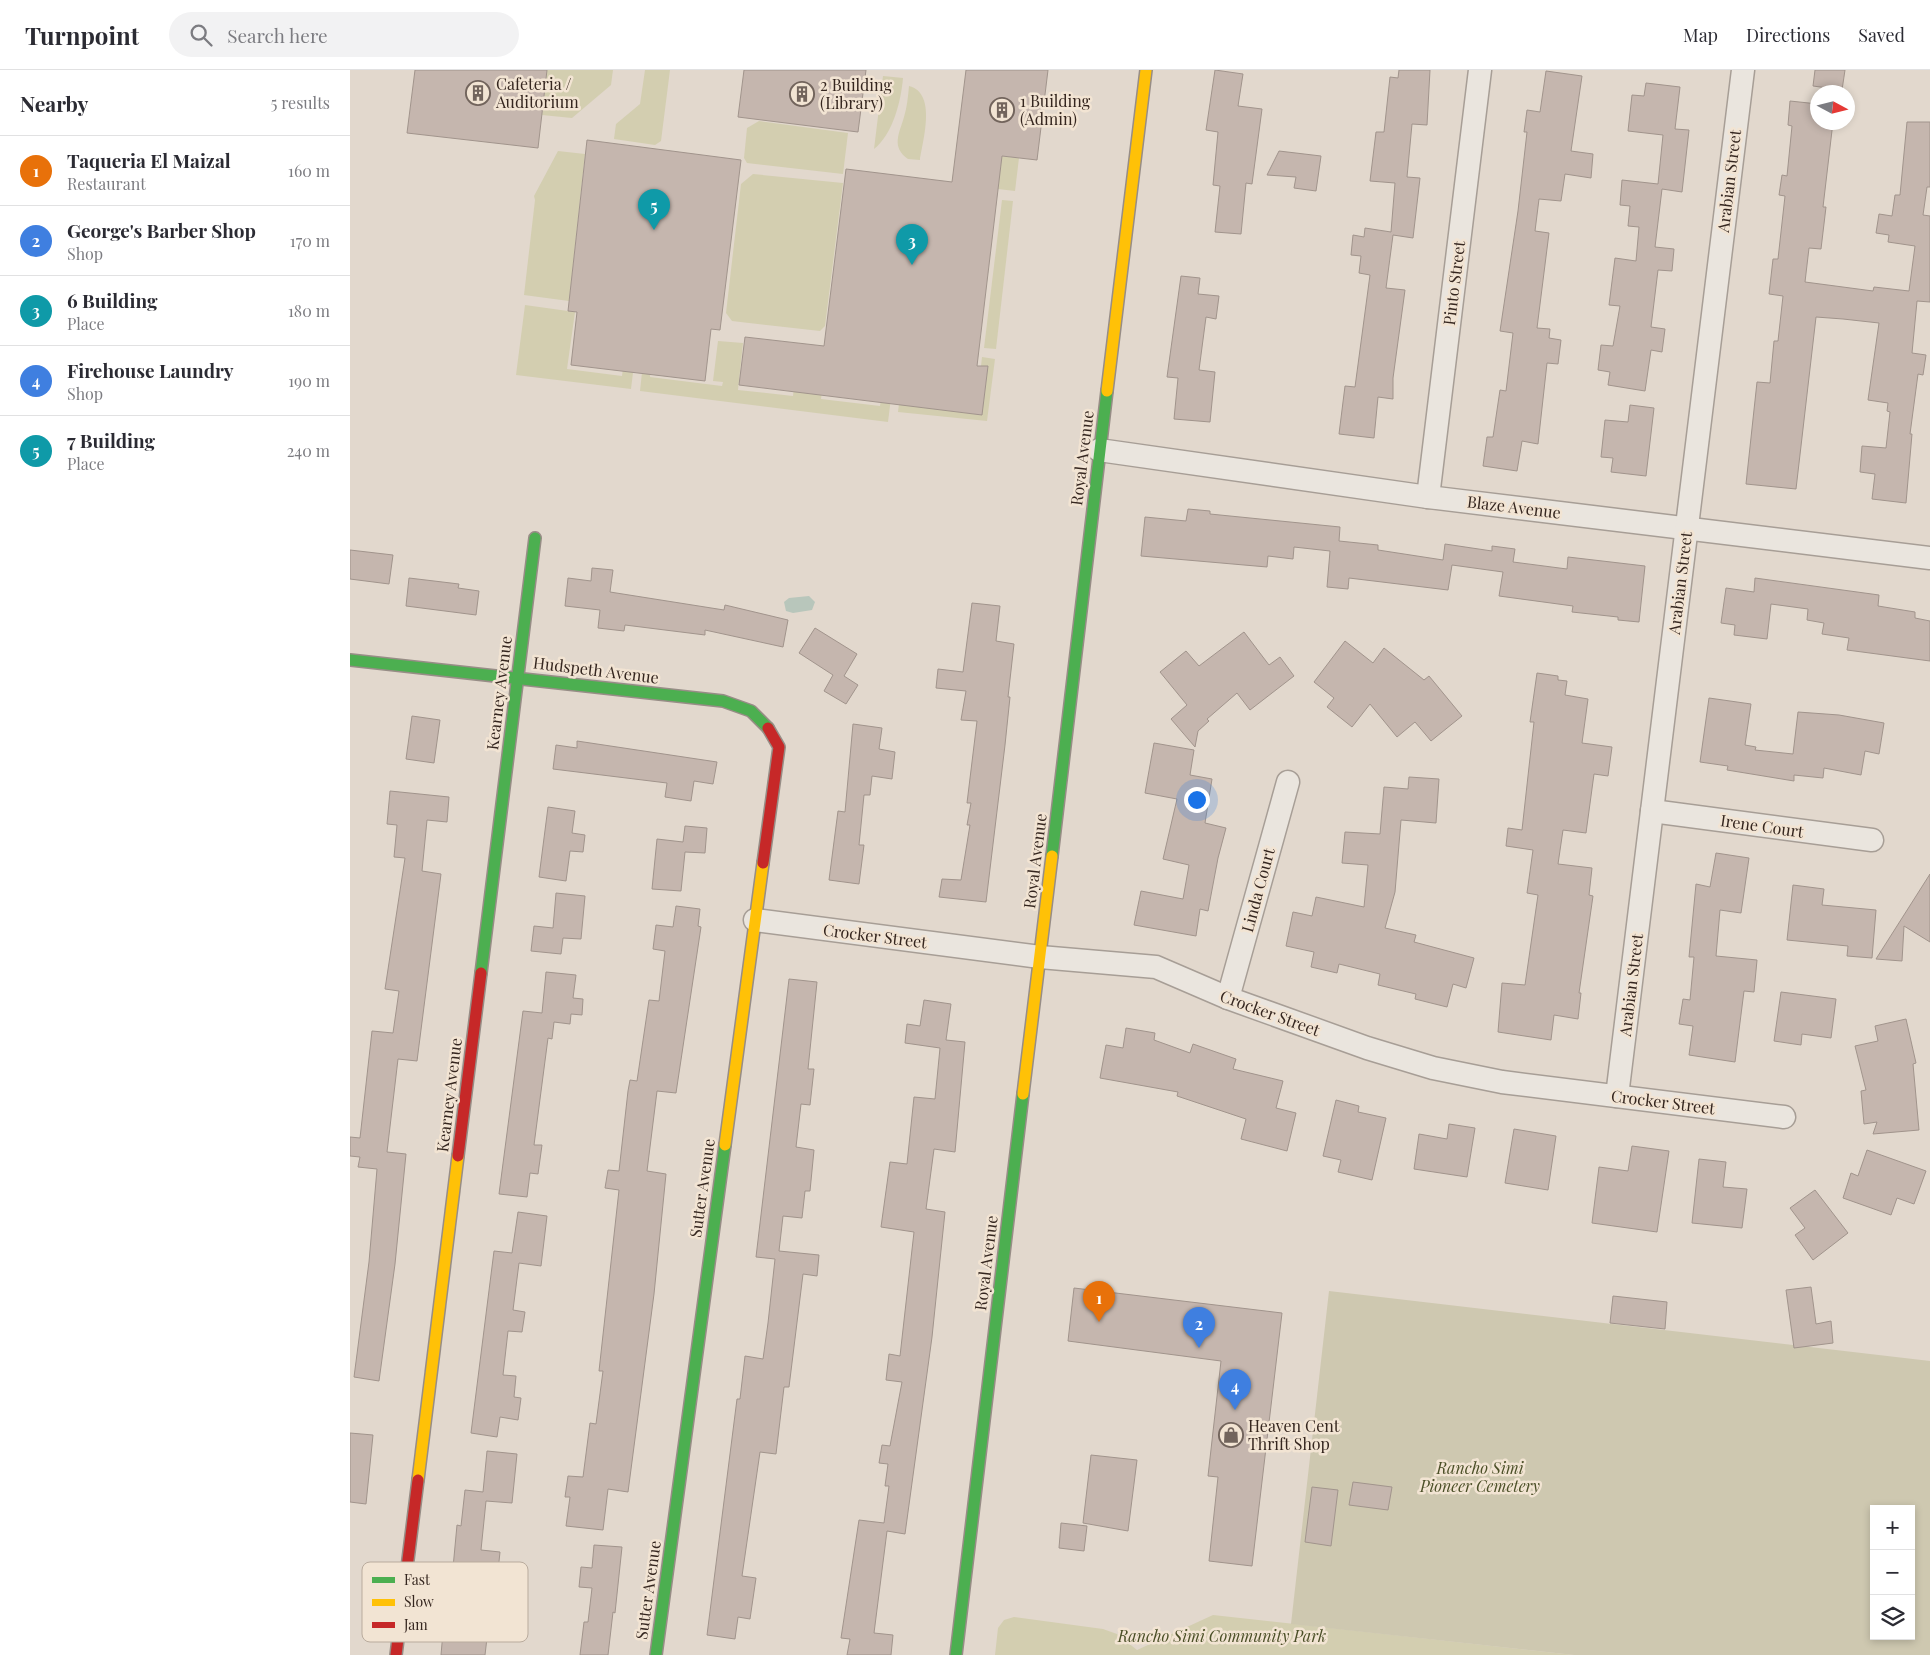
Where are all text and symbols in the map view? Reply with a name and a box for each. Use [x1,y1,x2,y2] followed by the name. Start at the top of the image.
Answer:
[169,12,519,57] search box
[25,19,139,51] text: Turnpoint
[187,21,215,49] icon: search
[227,22,328,48] text: Search here
[1683,23,1718,47] text: Map
[1746,23,1830,47] text: Directions
[1858,23,1905,47] text: Saved
[495,73,579,112] place label: Cafeteria / Auditorium
[820,74,892,113] place label: 2 Building (Library)
[465,80,491,106] building icon: Cafeteria / Auditorium
[789,81,815,107] building icon: 2 Building (Library)
[1810,85,1855,130] north arrow
[20,89,89,117] text: Nearby
[1020,90,1091,129] place label: 1 Building (Admin)
[271,92,330,113] text: 5 results
[989,97,1015,123] building icon: 1 Building (Admin)
[1712,128,1745,234] street label: Arabian Street
[67,147,231,173] text: Taqueria El Maizal
[33,160,39,181] text: 1
[288,160,330,181] text: 160 m
[67,173,146,194] text: Restaurant
[638,189,670,230] pin: 5
[67,217,256,243] text: George's Barber Shop
[896,224,928,265] pin: 3
[32,230,40,251] text: 2
[290,230,330,251] text: 170 m
[1438,239,1469,326] street label: Pinto Street
[67,243,103,264] text: Shop
[67,287,157,313] text: 6 Building
[32,300,40,321] text: 3
[288,300,330,321] text: 180 m
[67,313,105,334] text: Place
[67,357,234,383] text: Firehouse Laundry
[32,370,40,391] text: 4
[288,370,330,391] text: 190 m
[67,383,103,404] text: Shop
[1065,409,1098,507] street label: Royal Avenue
[67,427,155,453] text: 7 Building
[32,440,40,461] text: 5
[287,440,330,461] text: 240 m
[67,453,105,474] text: Place
[1466,490,1562,523] street label: Blaze Avenue
[1663,530,1696,636] street label: Arabian Street
[481,635,516,751] street label: Kearney Avenue
[532,651,660,688] street label: Hudspeth Avenue
[1184,787,1210,813] your location
[1719,809,1805,842] street label: Irene Court
[1018,812,1051,910] street label: Royal Avenue
[1236,845,1279,934] street label: Linda Court
[822,919,929,952] street label: Crocker Street
[1614,932,1647,1038] street label: Arabian Street
[1217,985,1323,1040] street label: Crocker Street
[431,1037,466,1153] street label: Kearney Avenue
[1610,1085,1717,1118] street label: Crocker Street
[684,1137,719,1239] street label: Sutter Avenue
[969,1214,1002,1312] street label: Royal Avenue
[1083,1281,1115,1322] pin: 1
[1183,1307,1215,1348] pin: 2
[1219,1369,1251,1410] pin: 4
[1248,1415,1340,1454] place label: Heaven Cent Thrift Shop
[1218,1422,1244,1448] shop icon: Heaven Cent Thrift Shop
[1419,1457,1540,1496] park label: Rancho Simi Pioneer Cemetery
[1870,1505,1915,1640] map controls
[1870,1505,1915,1550] button: +
[630,1539,665,1641] street label: Sutter Avenue
[1870,1550,1915,1595] button: −
[362,1562,528,1642] legend
[404,1570,431,1589] text: Fast
[404,1592,434,1611] text: Slow
[1870,1595,1915,1640] button: layers
[403,1615,428,1634] text: Jam
[1117,1625,1326,1646] park label: Rancho Simi Community Park

